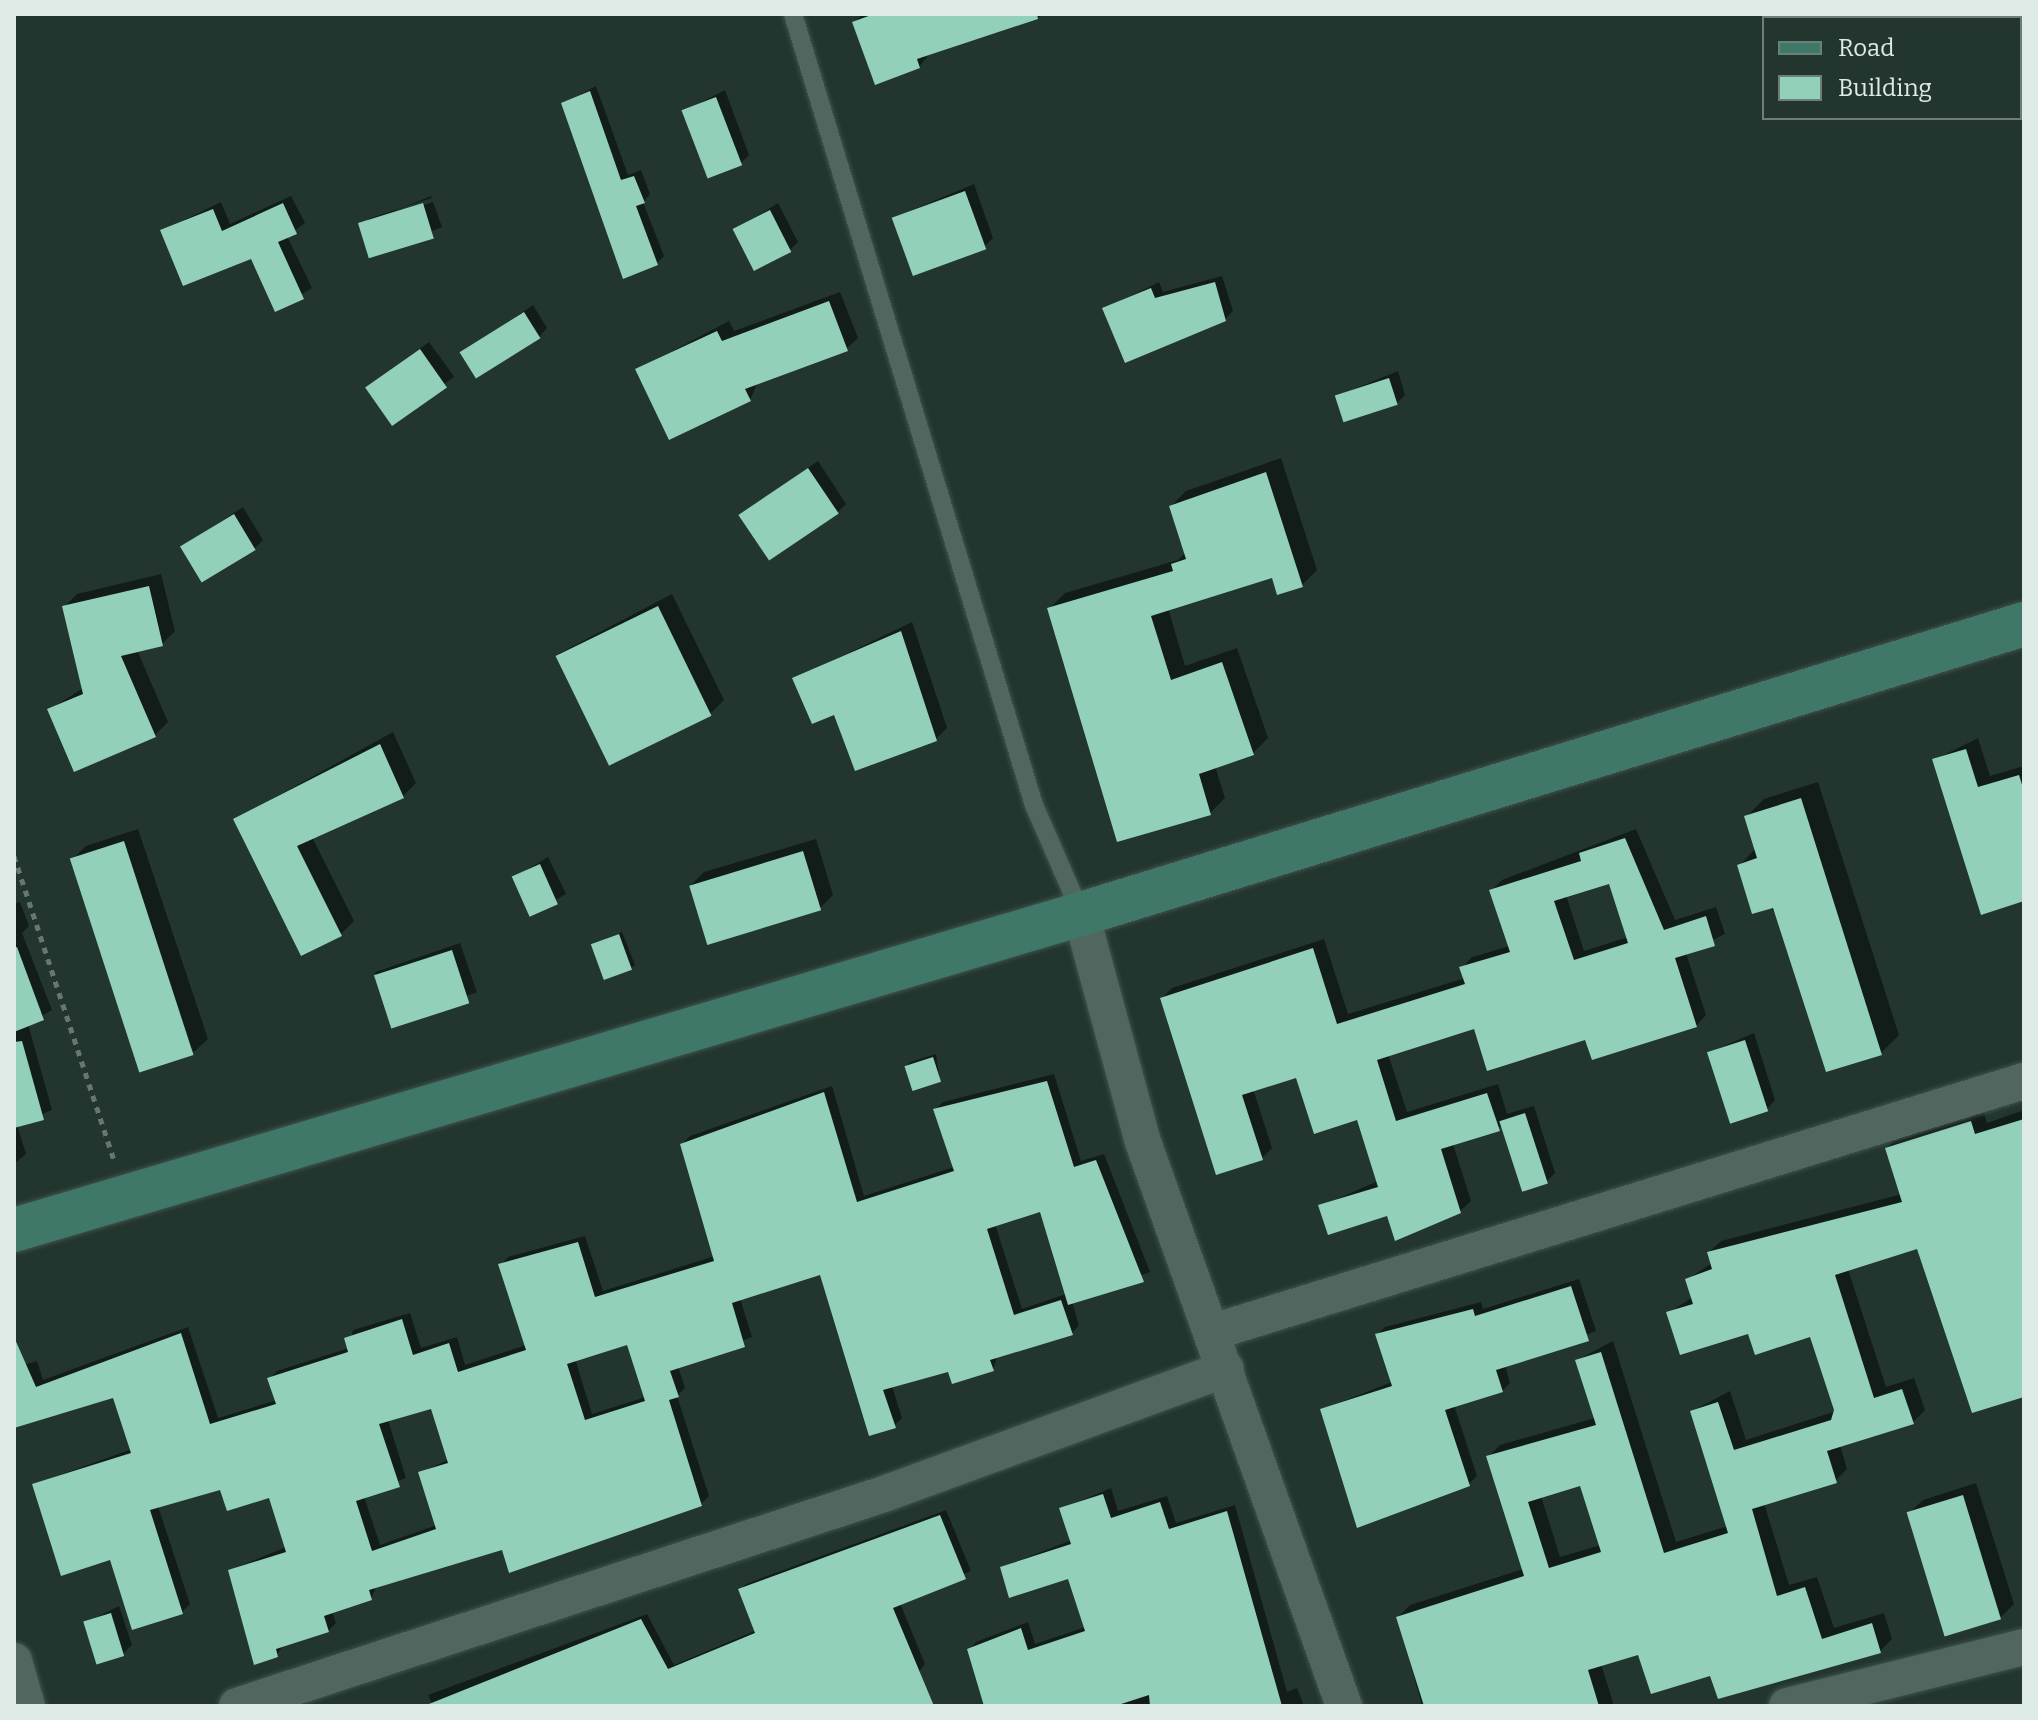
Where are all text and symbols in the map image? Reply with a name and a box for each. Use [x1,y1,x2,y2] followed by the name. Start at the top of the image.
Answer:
[1762,16,2022,120] legend
[1838,34,1894,62] text: Road
[1838,74,1932,102] text: Building

